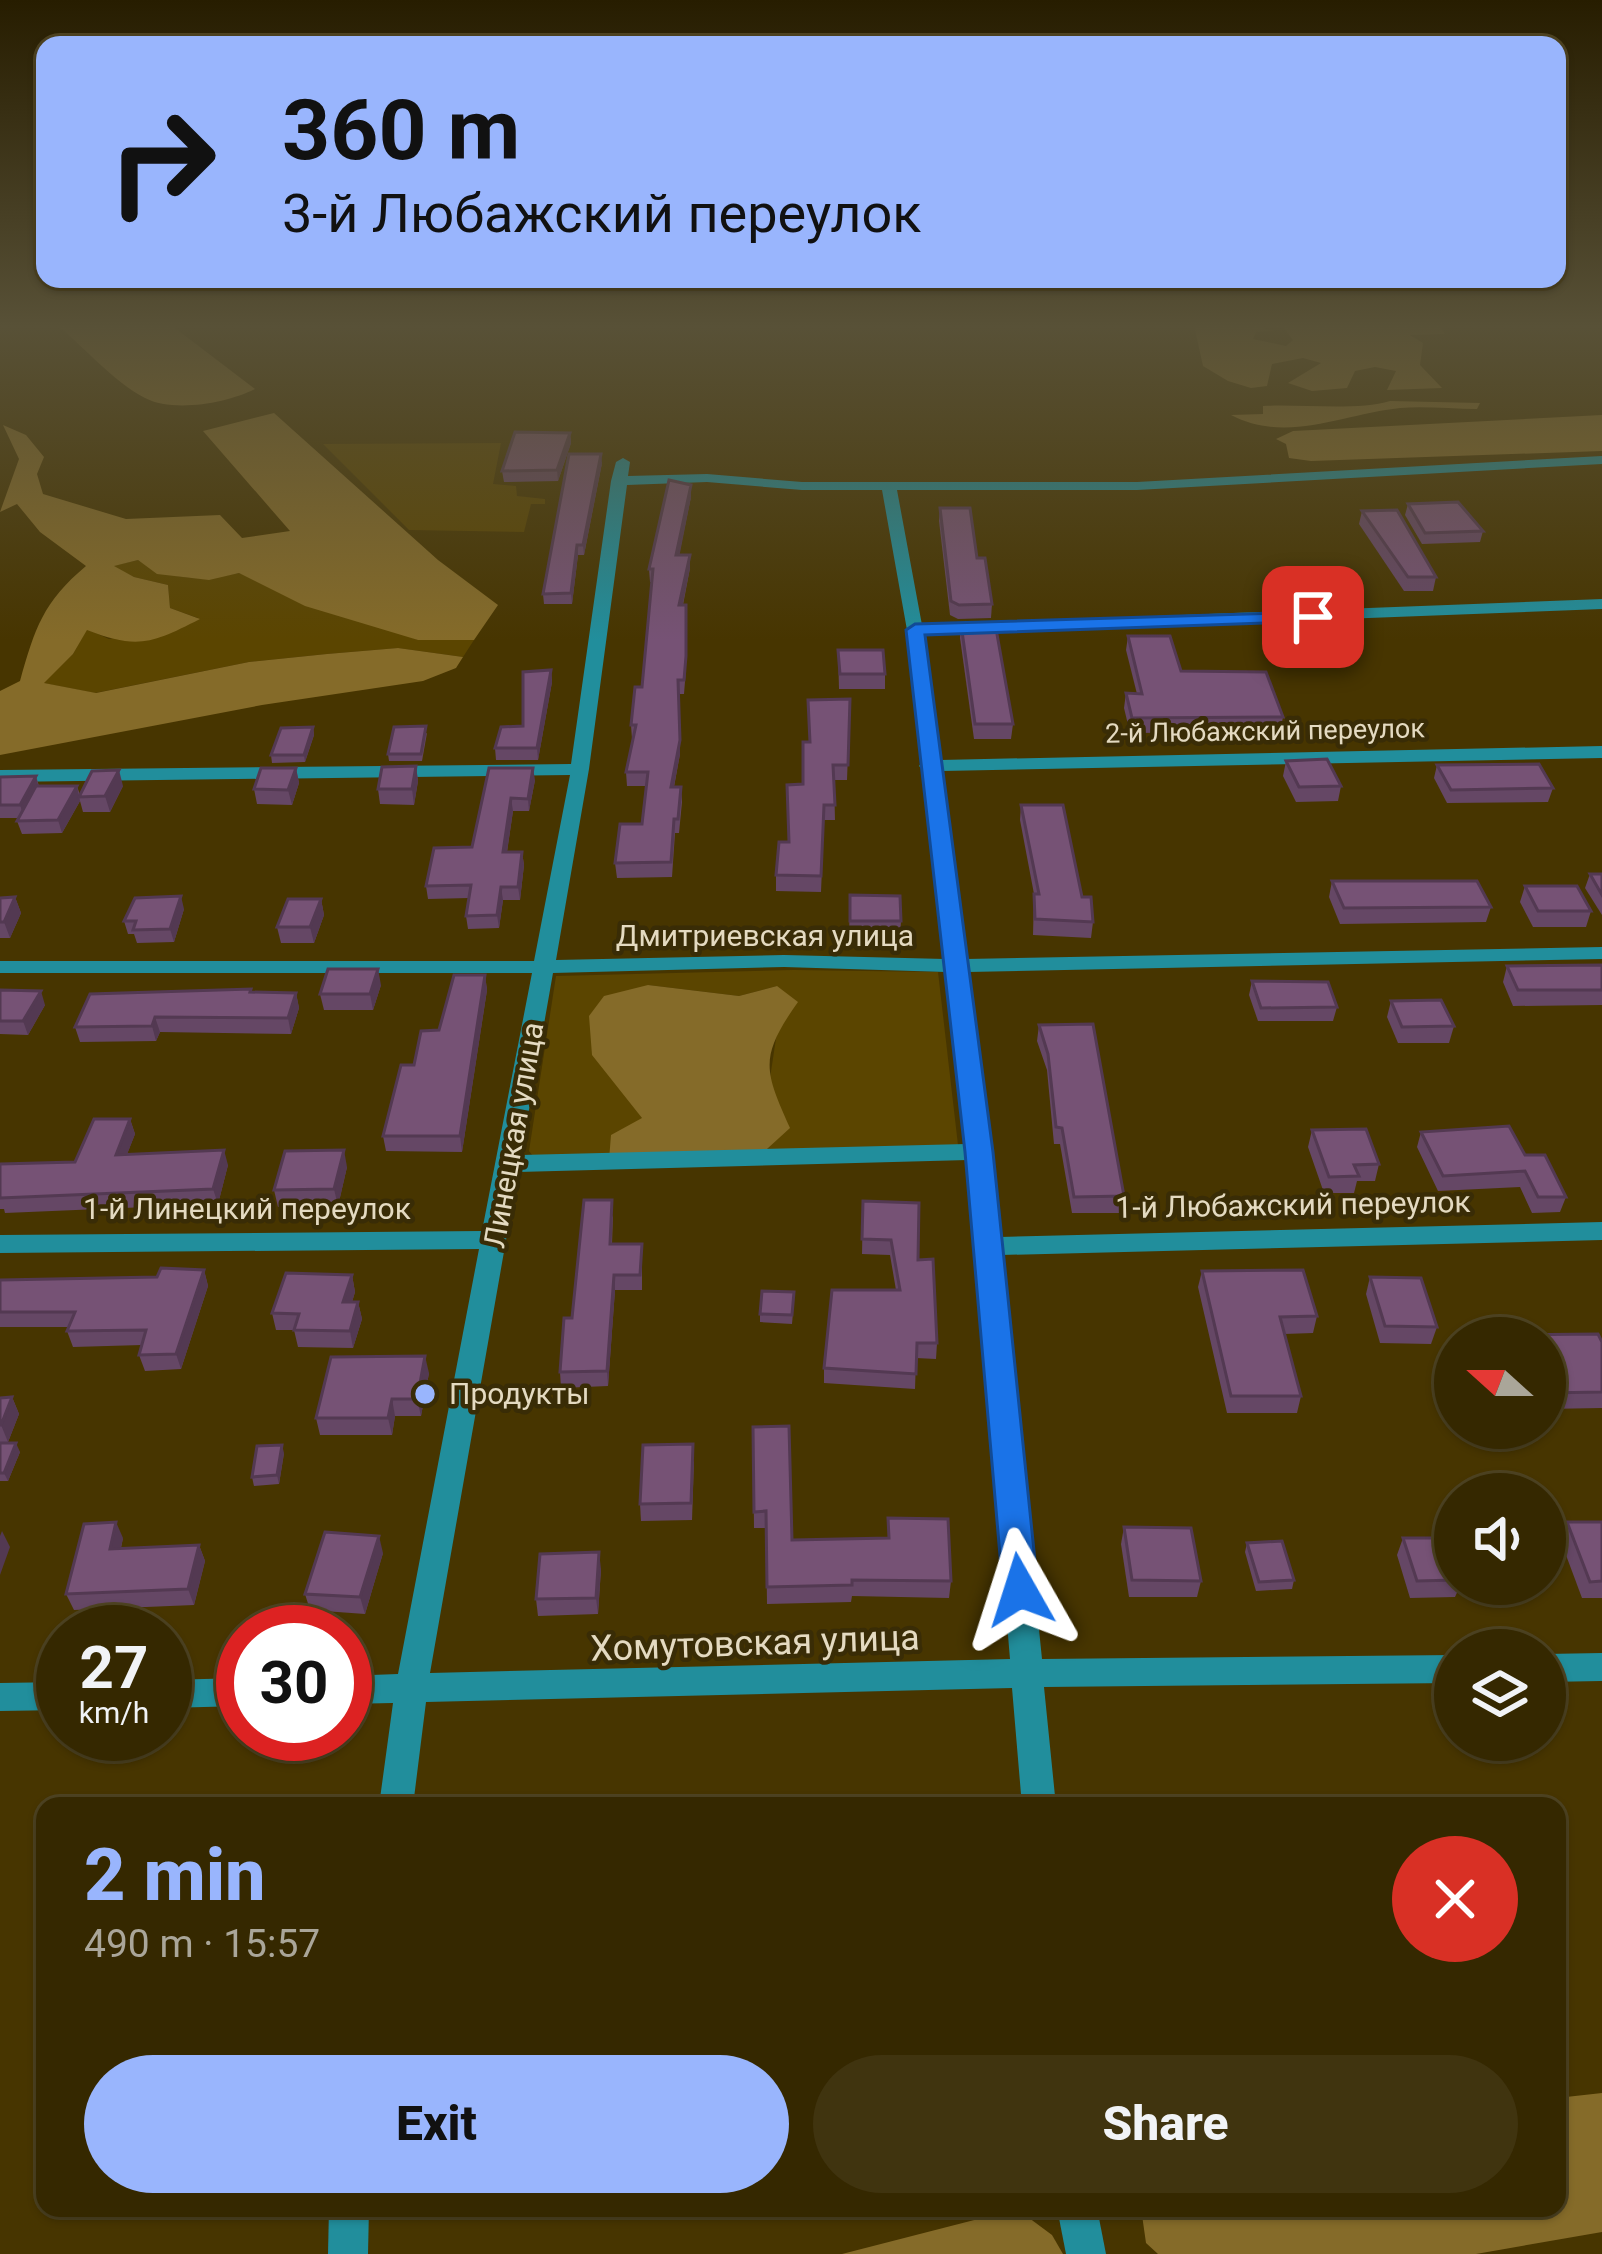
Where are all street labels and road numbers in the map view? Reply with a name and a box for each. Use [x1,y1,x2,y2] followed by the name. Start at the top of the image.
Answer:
[1105,712,1426,750] street label: 2-й Любажский переулок
[616,918,914,953] street label: Дмитриевская улица
[476,1019,551,1250] street label: Линецкая улица
[1115,1184,1471,1225] street label: 1-й Любажский переулок
[83,1191,411,1226] street label: 1-й Линецкий переулок
[590,1616,920,1670] street label: Хомутовская улица

